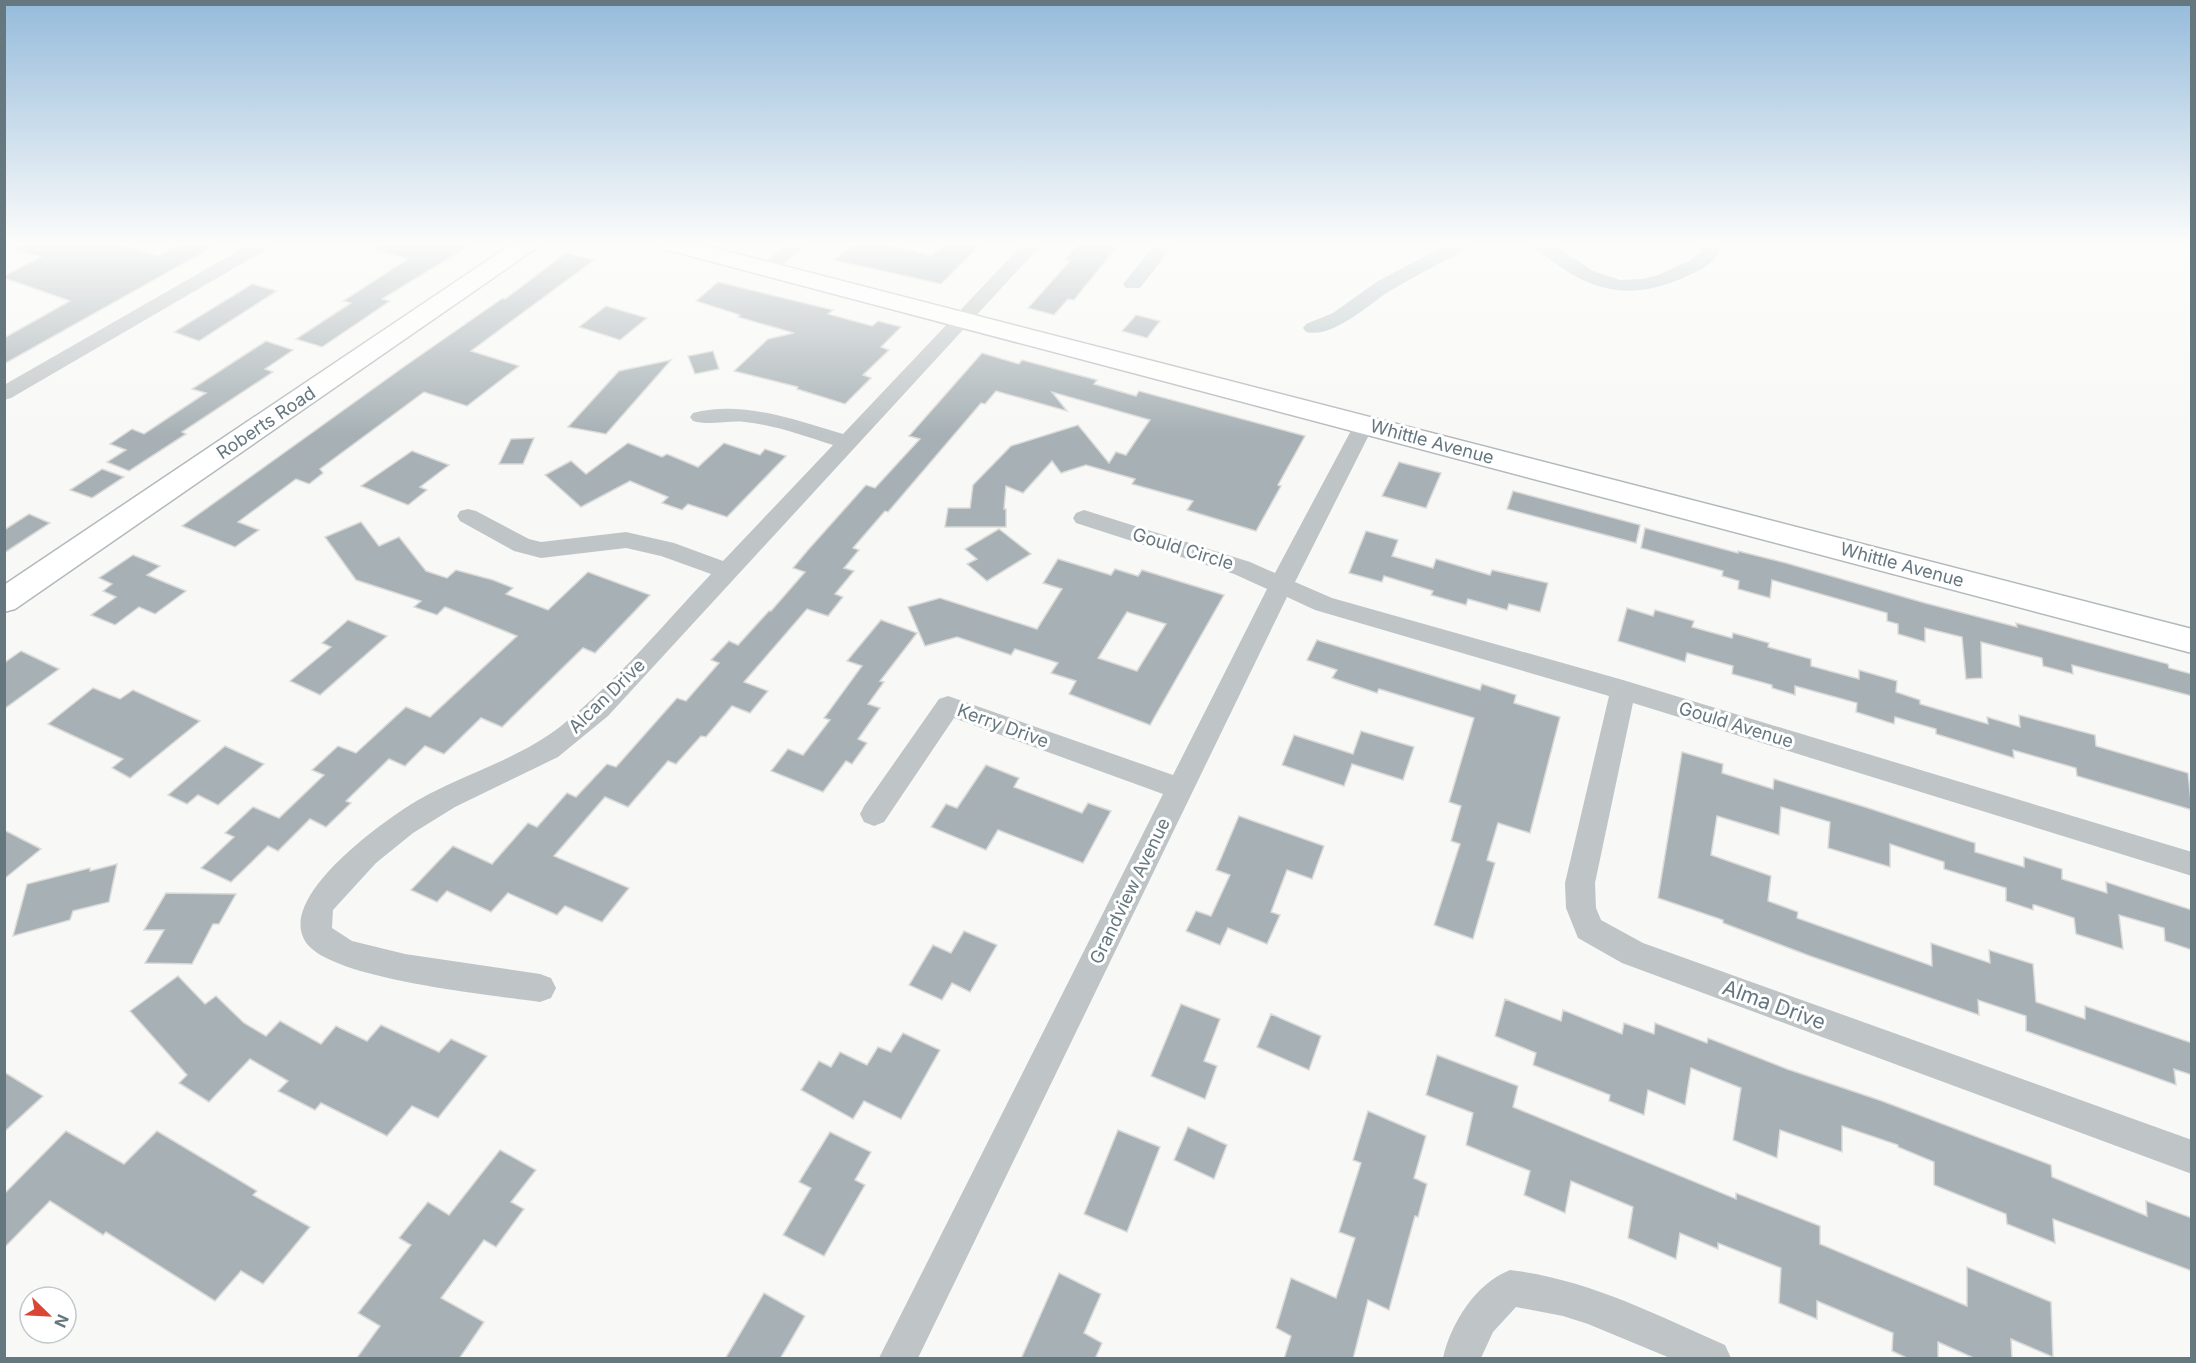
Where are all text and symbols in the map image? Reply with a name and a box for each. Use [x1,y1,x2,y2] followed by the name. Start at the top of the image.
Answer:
[212,382,319,463] street label: Roberts Road
[1368,415,1496,468] street label: Whittle Avenue
[1130,523,1236,574] street label: Gould Circle
[1838,538,1966,591] street label: Whittle Avenue
[564,654,649,737] street label: Alcan Drive
[1676,697,1796,752] street label: Gould Avenue
[955,699,1052,752] street label: Kerry Drive
[1085,814,1174,967] street label: Grandview Avenue
[1719,974,1829,1035] street label: Alma Drive
[18,1285,78,1345] north arrow
[50,1311,73,1331] text: N

